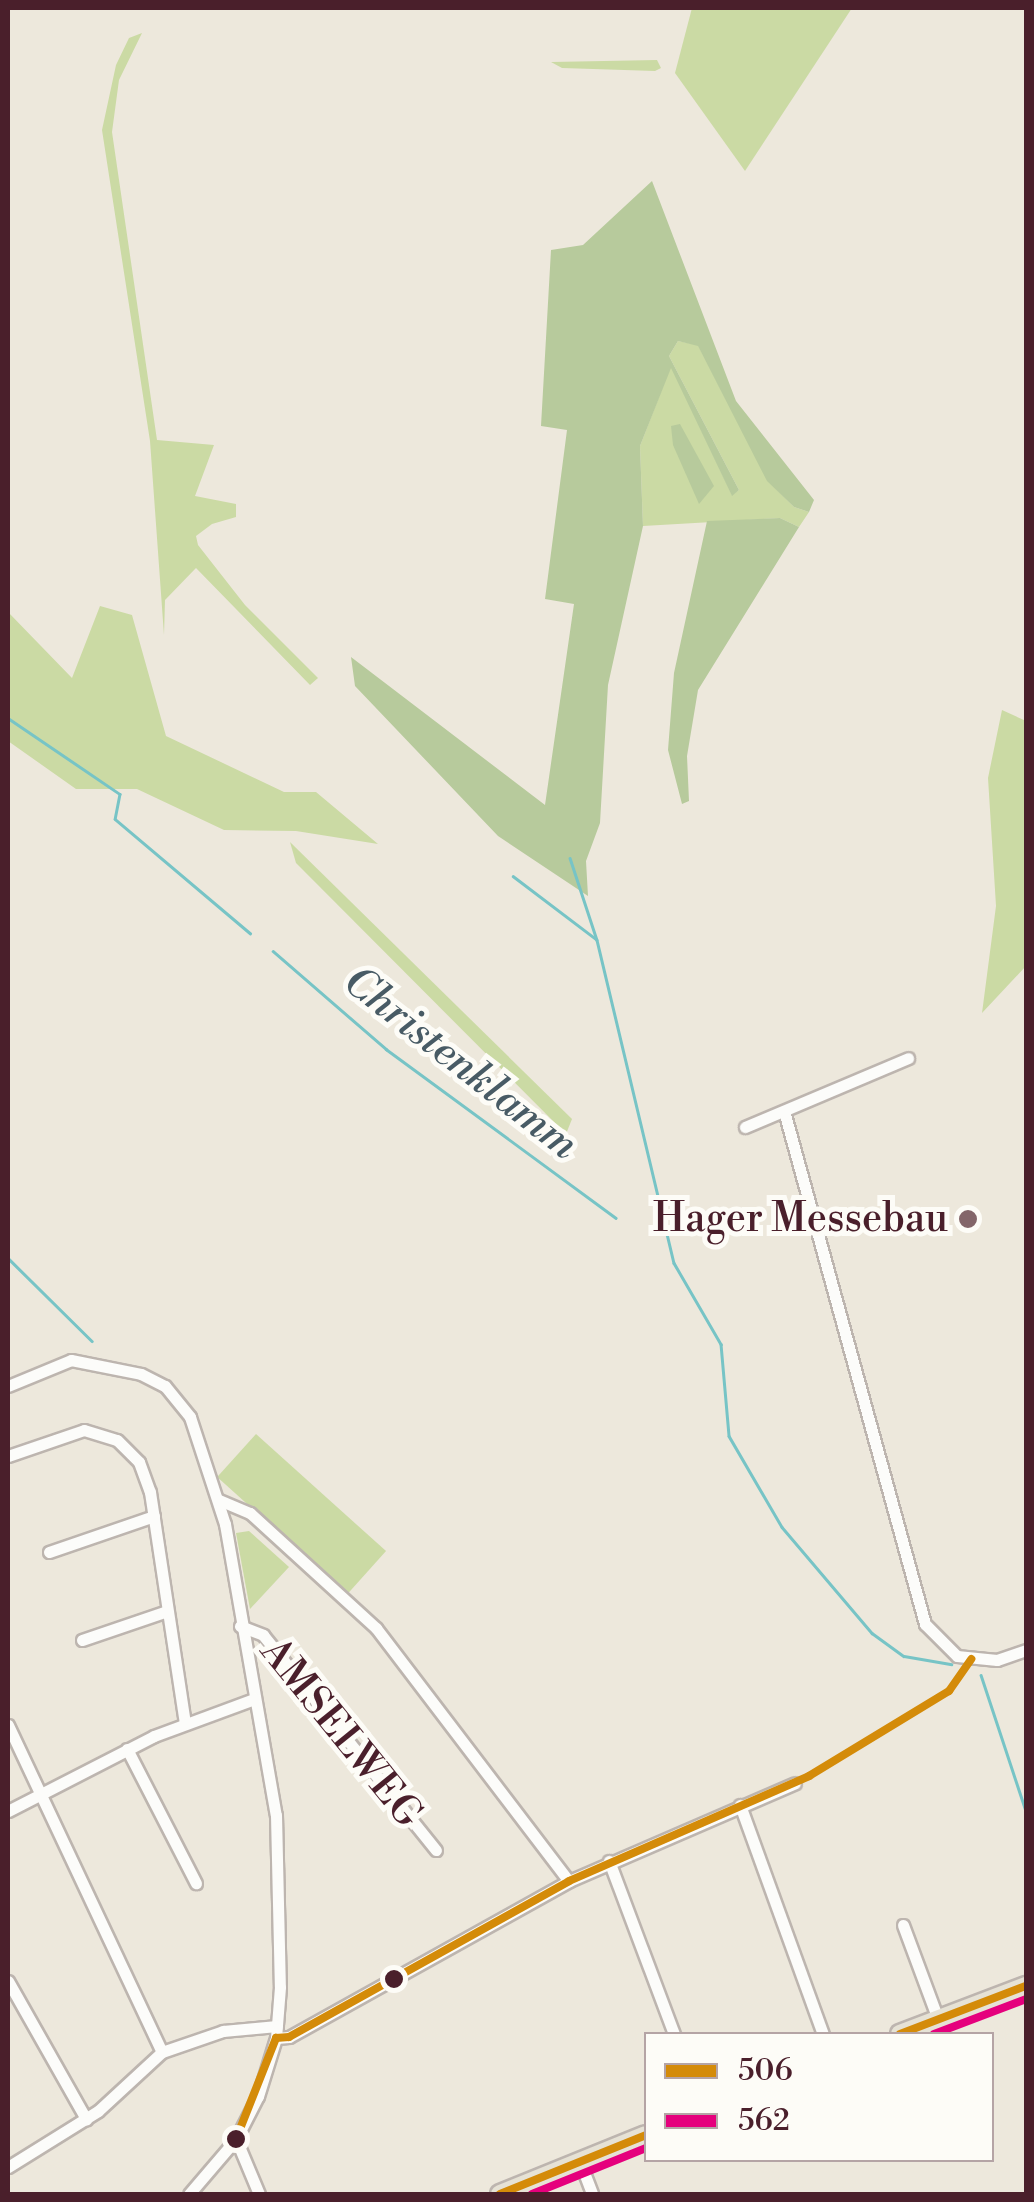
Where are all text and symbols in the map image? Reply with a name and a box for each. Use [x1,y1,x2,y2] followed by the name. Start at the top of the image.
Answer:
[333,957,587,1171] water label: Christenklamm
[653,1195,948,1243] place label: Hager Messebau
[957,1208,979,1230] marker: Hager Messebau
[250,1628,432,1838] street label: AMSELWEG
[384,1969,404,1989] unlabelled marker
[644,2032,994,2162] legend
[738,2052,793,2090] text: 506
[738,2102,790,2140] text: 562
[226,2129,246,2149] unlabelled marker

